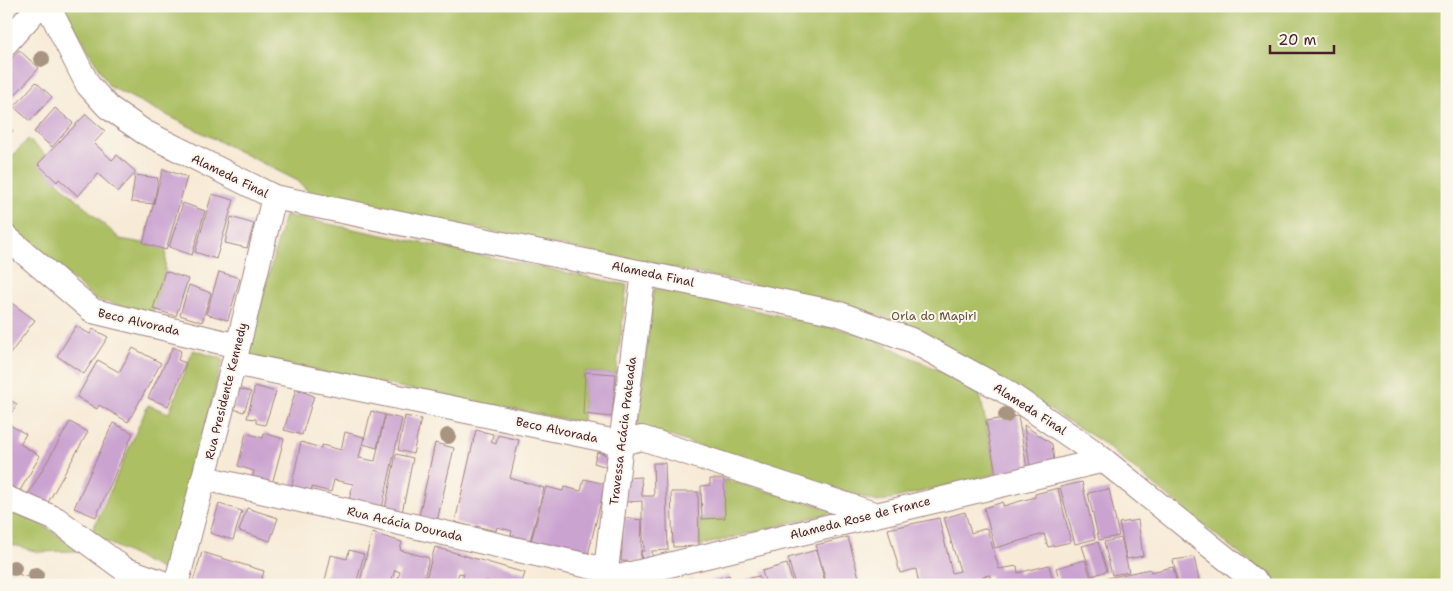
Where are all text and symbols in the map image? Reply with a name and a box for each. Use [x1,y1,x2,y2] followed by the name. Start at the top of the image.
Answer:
[1270,22,1334,54] scale bar
[1278,30,1317,50] text: 20 m
[189,150,272,202] street label: Alameda Final
[610,257,696,291] street label: Alameda Final
[96,305,182,339] street label: Beco Alvorada
[891,308,977,324] park label: Orla do Mapiri
[201,321,251,461] street label: Rua Presidente Kennedy
[606,355,640,506] street label: Travessa Acácia Prateada
[990,379,1070,439] street label: Alameda Final
[514,413,600,447] street label: Beco Alvorada
[788,493,932,543] street label: Alameda Rose de France
[346,503,465,545] street label: Rua Acácia Dourada

